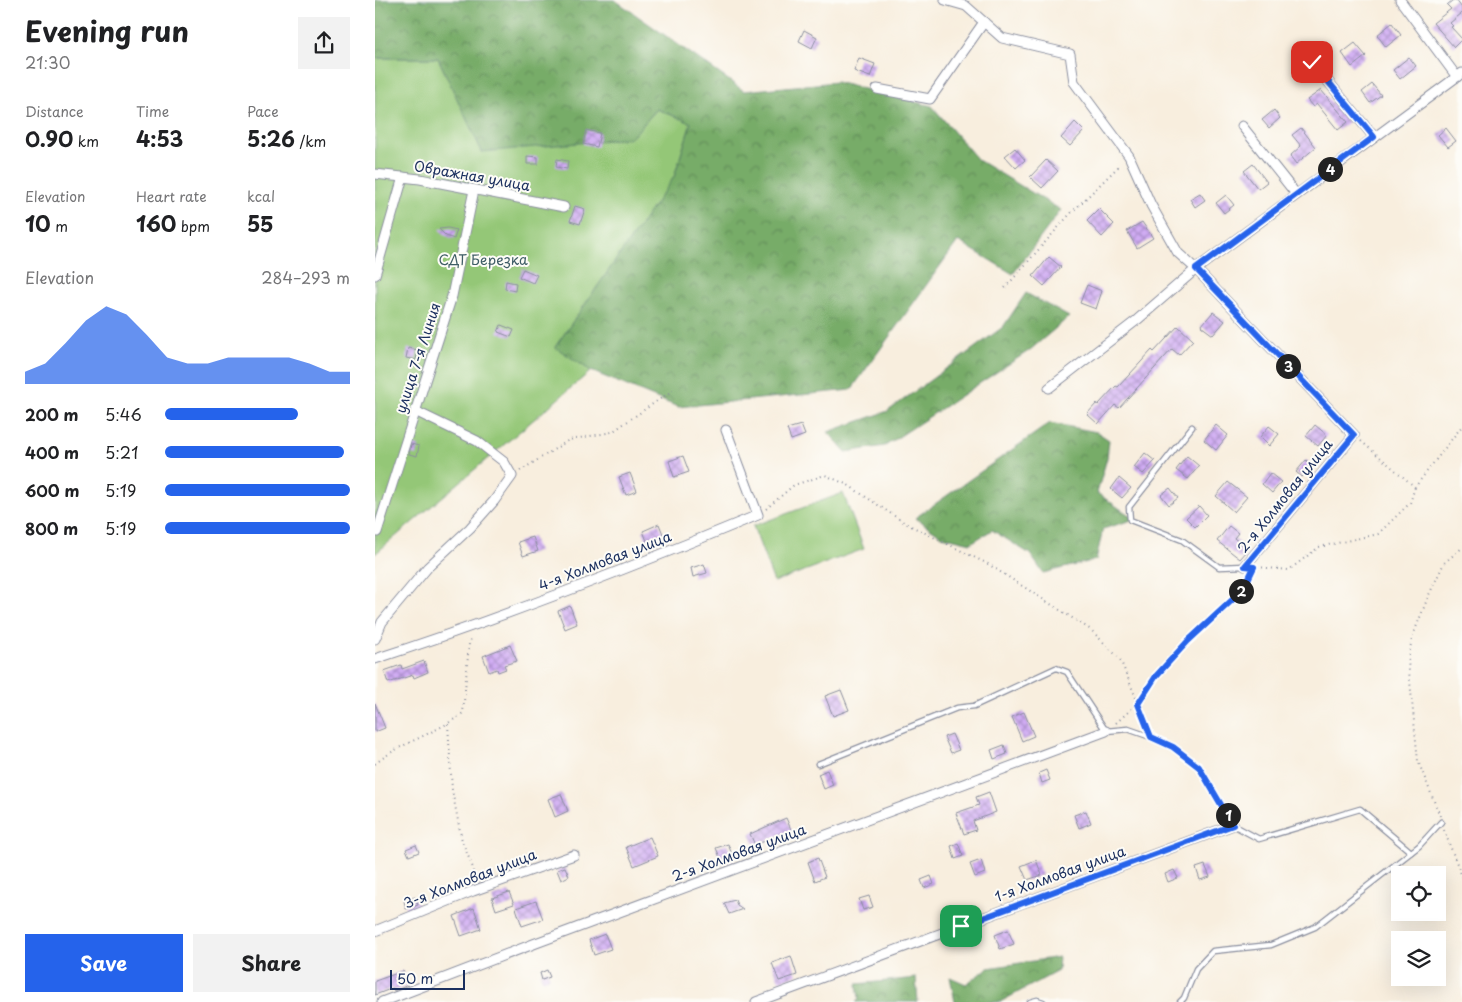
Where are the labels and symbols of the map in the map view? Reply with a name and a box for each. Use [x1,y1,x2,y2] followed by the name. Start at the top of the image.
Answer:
[1291,41,1333,83] pin
[412,155,532,196] street label: Овражная улица
[1317,156,1343,182] pin: 4
[438,249,528,270] park label: СДТ Березка
[390,300,445,416] street label: улица 7-я Линия
[1275,354,1301,378] pin: 3
[1232,434,1337,557] street label: 2-я Холмовая улица
[535,525,674,596] street label: 4-я Холмовая улица
[1229,578,1253,604] pin: 2
[1215,802,1241,828] pin: 1
[669,818,809,887] street label: 2-я Холмовая улица
[992,840,1128,907] street label: 1-я Холмовая улица
[400,843,539,914] street label: 3-я Холмовая улица
[940,905,982,947] pin
[390,967,465,990] scale bar

